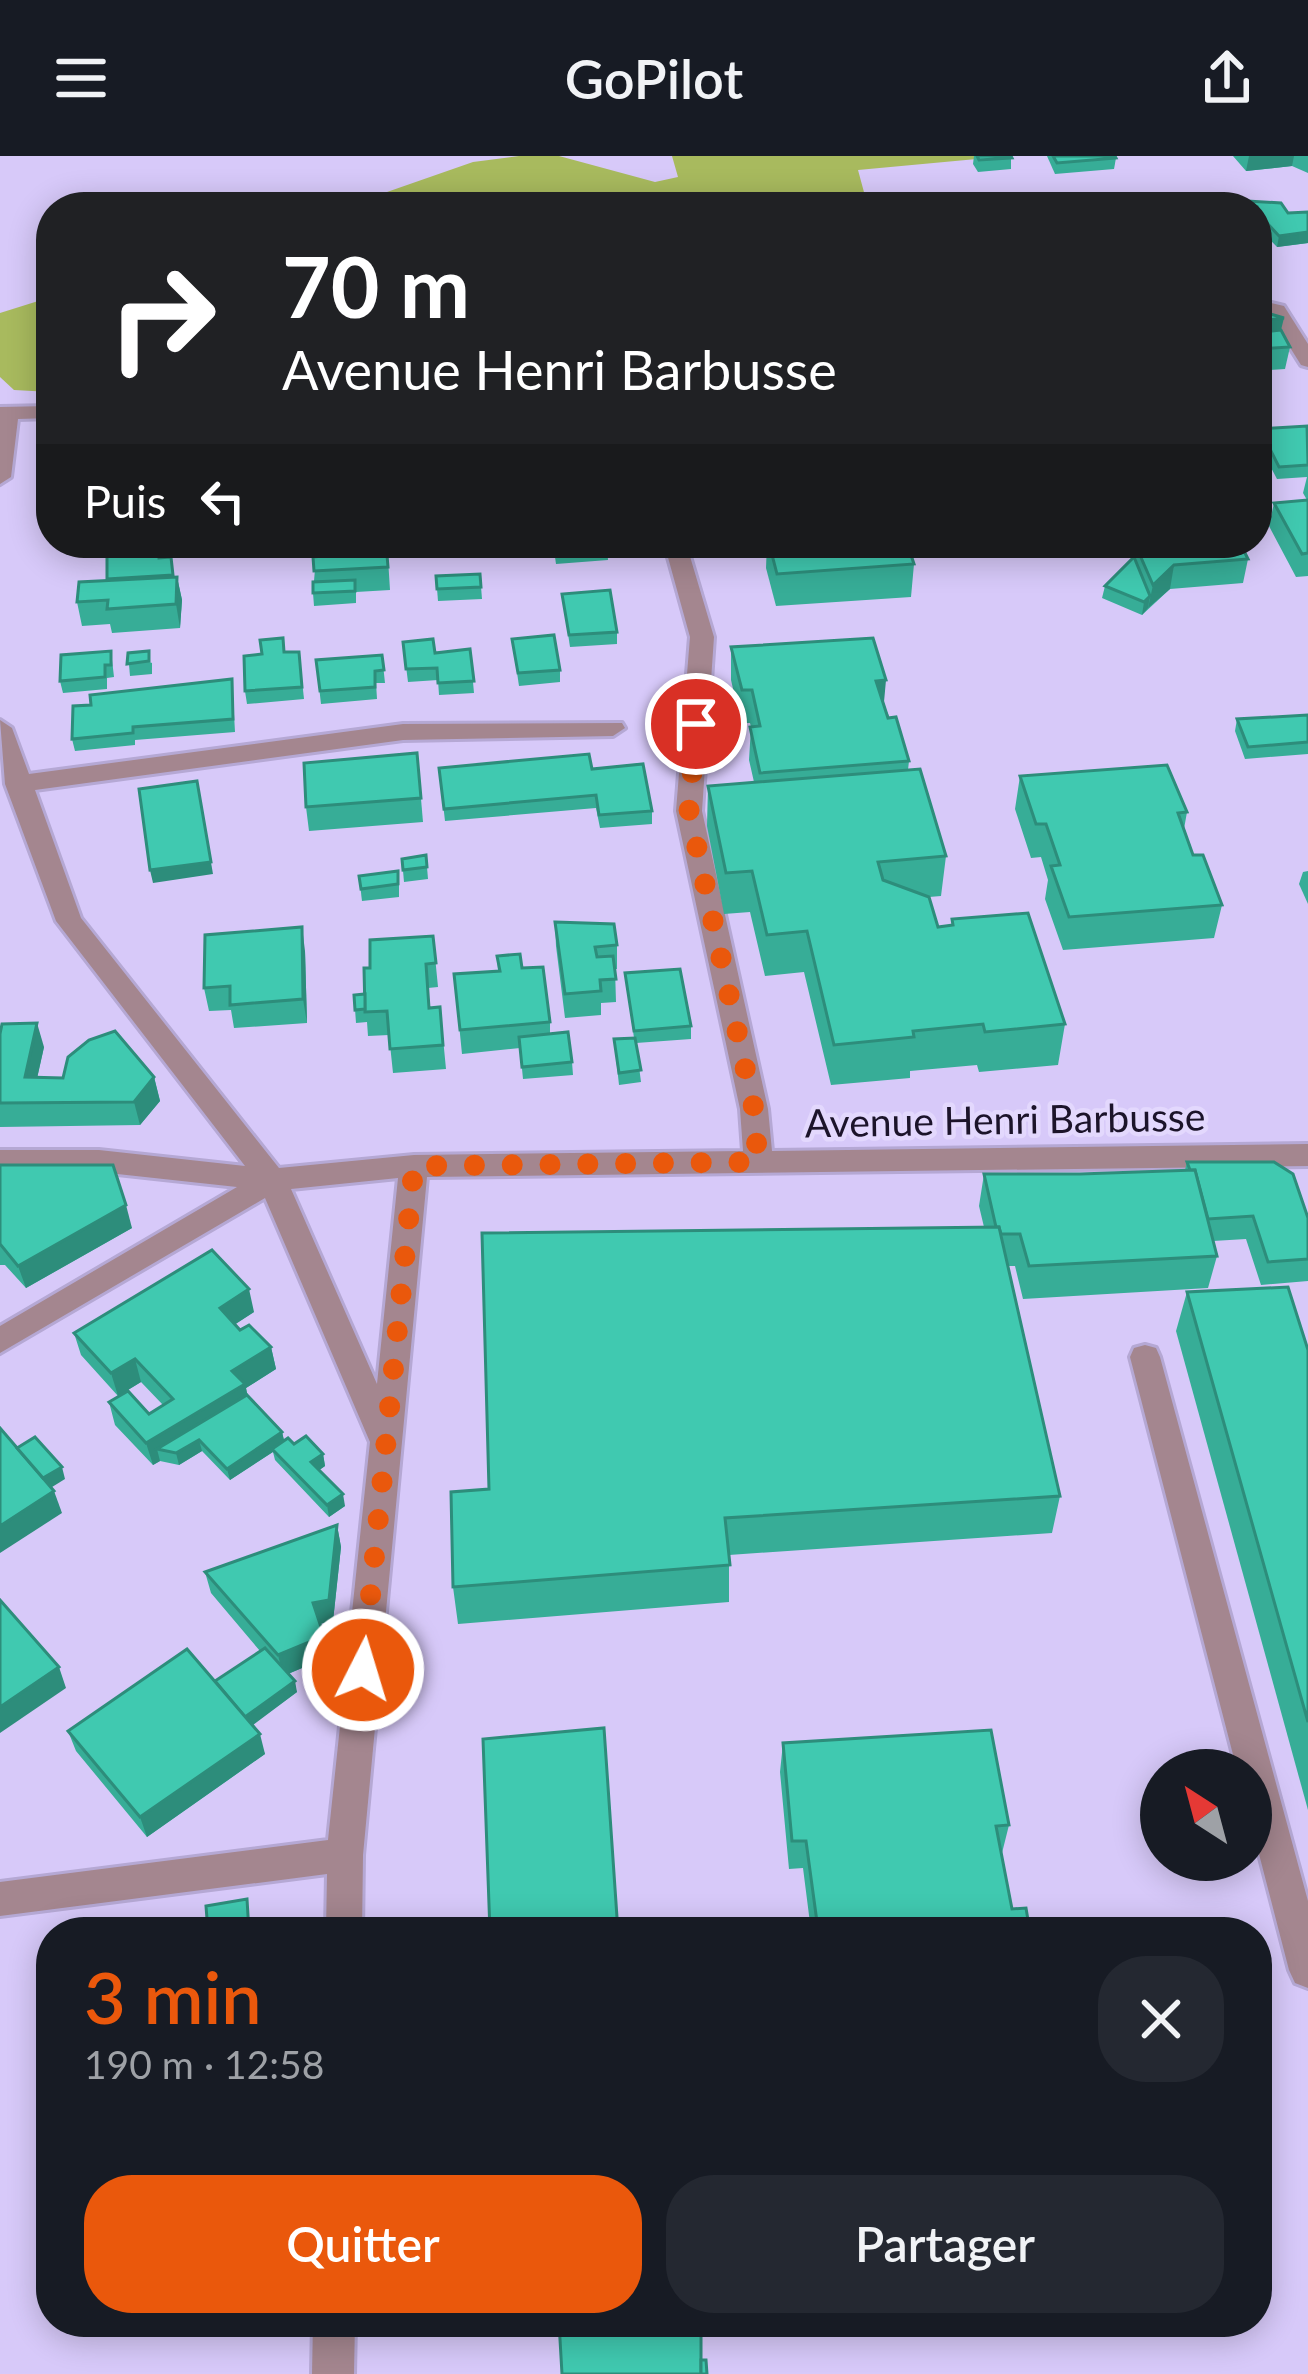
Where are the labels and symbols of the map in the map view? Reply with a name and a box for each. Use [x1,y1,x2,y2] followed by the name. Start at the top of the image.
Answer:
[645,673,747,775] pin
[804,1093,1206,1145] street label: Avenue Henri Barbusse
[300,1607,426,1733] position arrow
[1140,1749,1272,1881] north arrow

